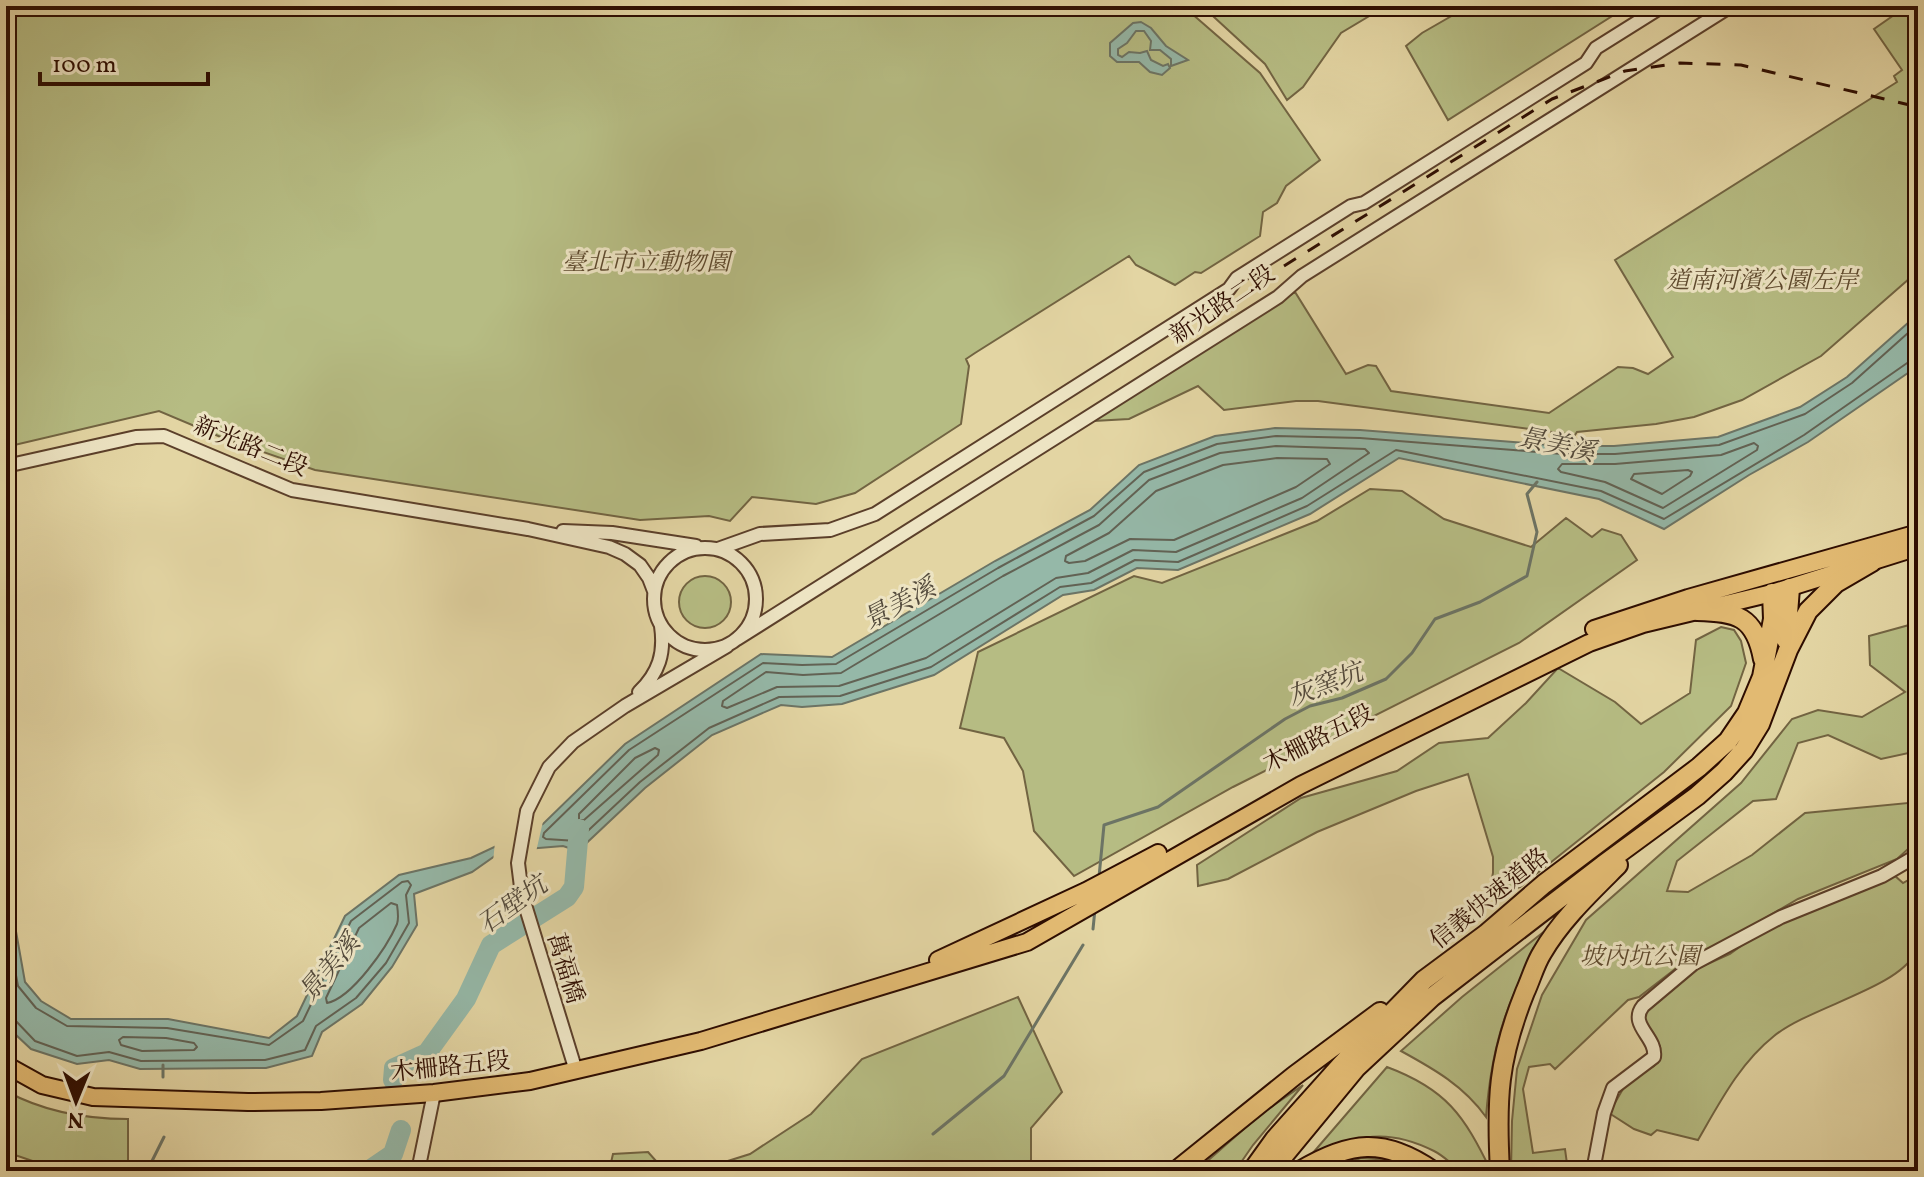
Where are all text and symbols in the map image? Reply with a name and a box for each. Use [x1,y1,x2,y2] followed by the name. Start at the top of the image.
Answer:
[40,36,208,86] scale bar
[52,49,117,83] text: 100 m
[562,247,734,281] park label: 臺北市立動物園
[1164,258,1282,353] street label: 新光路二段
[1666,265,1860,299] park label: 道南河濱公園左岸
[188,410,312,486] street label: 新光路二段
[1515,420,1601,472] water label: 景美溪
[857,569,945,639] water label: 景美溪
[1283,654,1372,717] water label: 灰窯坑
[1258,697,1380,782] street label: 木柵路五段
[1424,841,1557,958] street label: 信義快速道路
[471,866,559,943] water label: 石壁坑
[292,925,371,1010] water label: 景美溪
[537,929,591,1008] street label: 萬福橋
[1580,941,1704,975] park label: 坡內坑公園
[389,1045,512,1091] street label: 木柵路五段
[36,1061,116,1141] north arrow
[67,1103,84,1134] text: N

